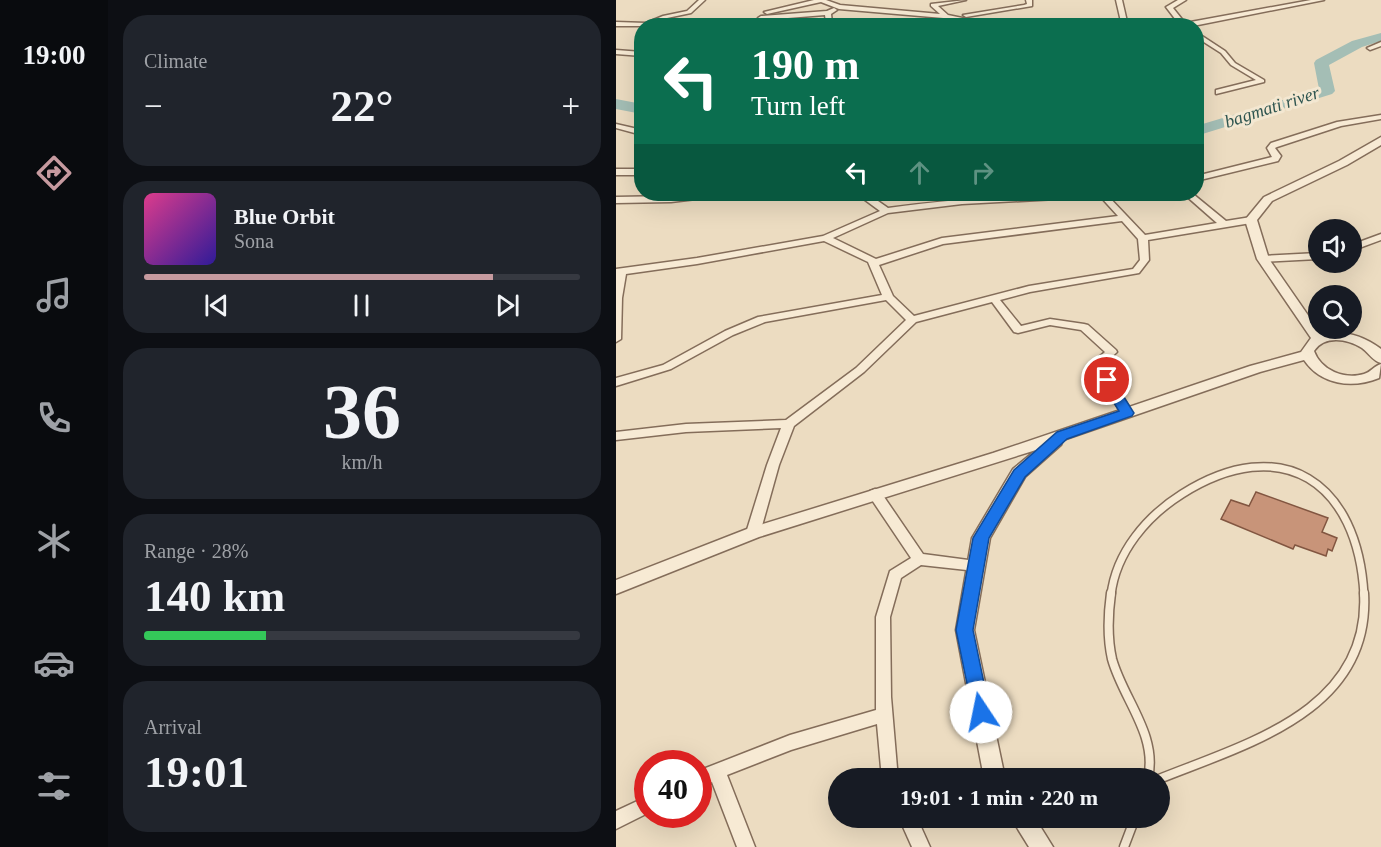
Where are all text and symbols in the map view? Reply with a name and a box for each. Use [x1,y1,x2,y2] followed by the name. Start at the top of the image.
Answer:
[23,40,86,70] text: 19:00
[652,42,730,120] icon: left
[751,42,860,88] text: 190 m
[144,50,207,72] text: Climate
[331,81,394,131] text: 22°
[1222,82,1323,132] water label: bagmati river
[144,88,163,124] text: −
[561,88,580,124] text: +
[751,91,845,121] text: Turn left
[33,152,75,194] icon: directions
[840,156,873,189] icon: left
[903,156,936,189] icon: ahead
[966,156,999,189] icon: right
[234,204,335,229] text: Blue Orbit
[1308,219,1362,339] map controls
[1308,219,1362,273] button: sound
[234,230,274,252] text: Sona
[33,274,75,316] icon: music
[1308,285,1362,339] button: search
[200,289,233,322] icon: previous
[345,289,378,322] icon: pause
[491,289,524,322] icon: next
[1081,354,1132,405] pin
[1090,363,1123,396] icon: arrive
[323,368,401,455] text: 36
[33,397,75,439] icon: phone
[341,451,383,473] text: km/h
[33,520,75,562] icon: climate
[144,540,248,562] text: Range · 28%
[144,571,285,621] text: 140 km
[33,642,75,684] icon: car
[949,680,1013,744] position arrow
[144,716,202,738] text: Arrival
[144,747,249,797] text: 19:01
[634,750,712,828] speed limit sign: 40
[33,765,75,807] icon: filters
[900,785,1098,810] text: 19:01 · 1 min · 220 m

